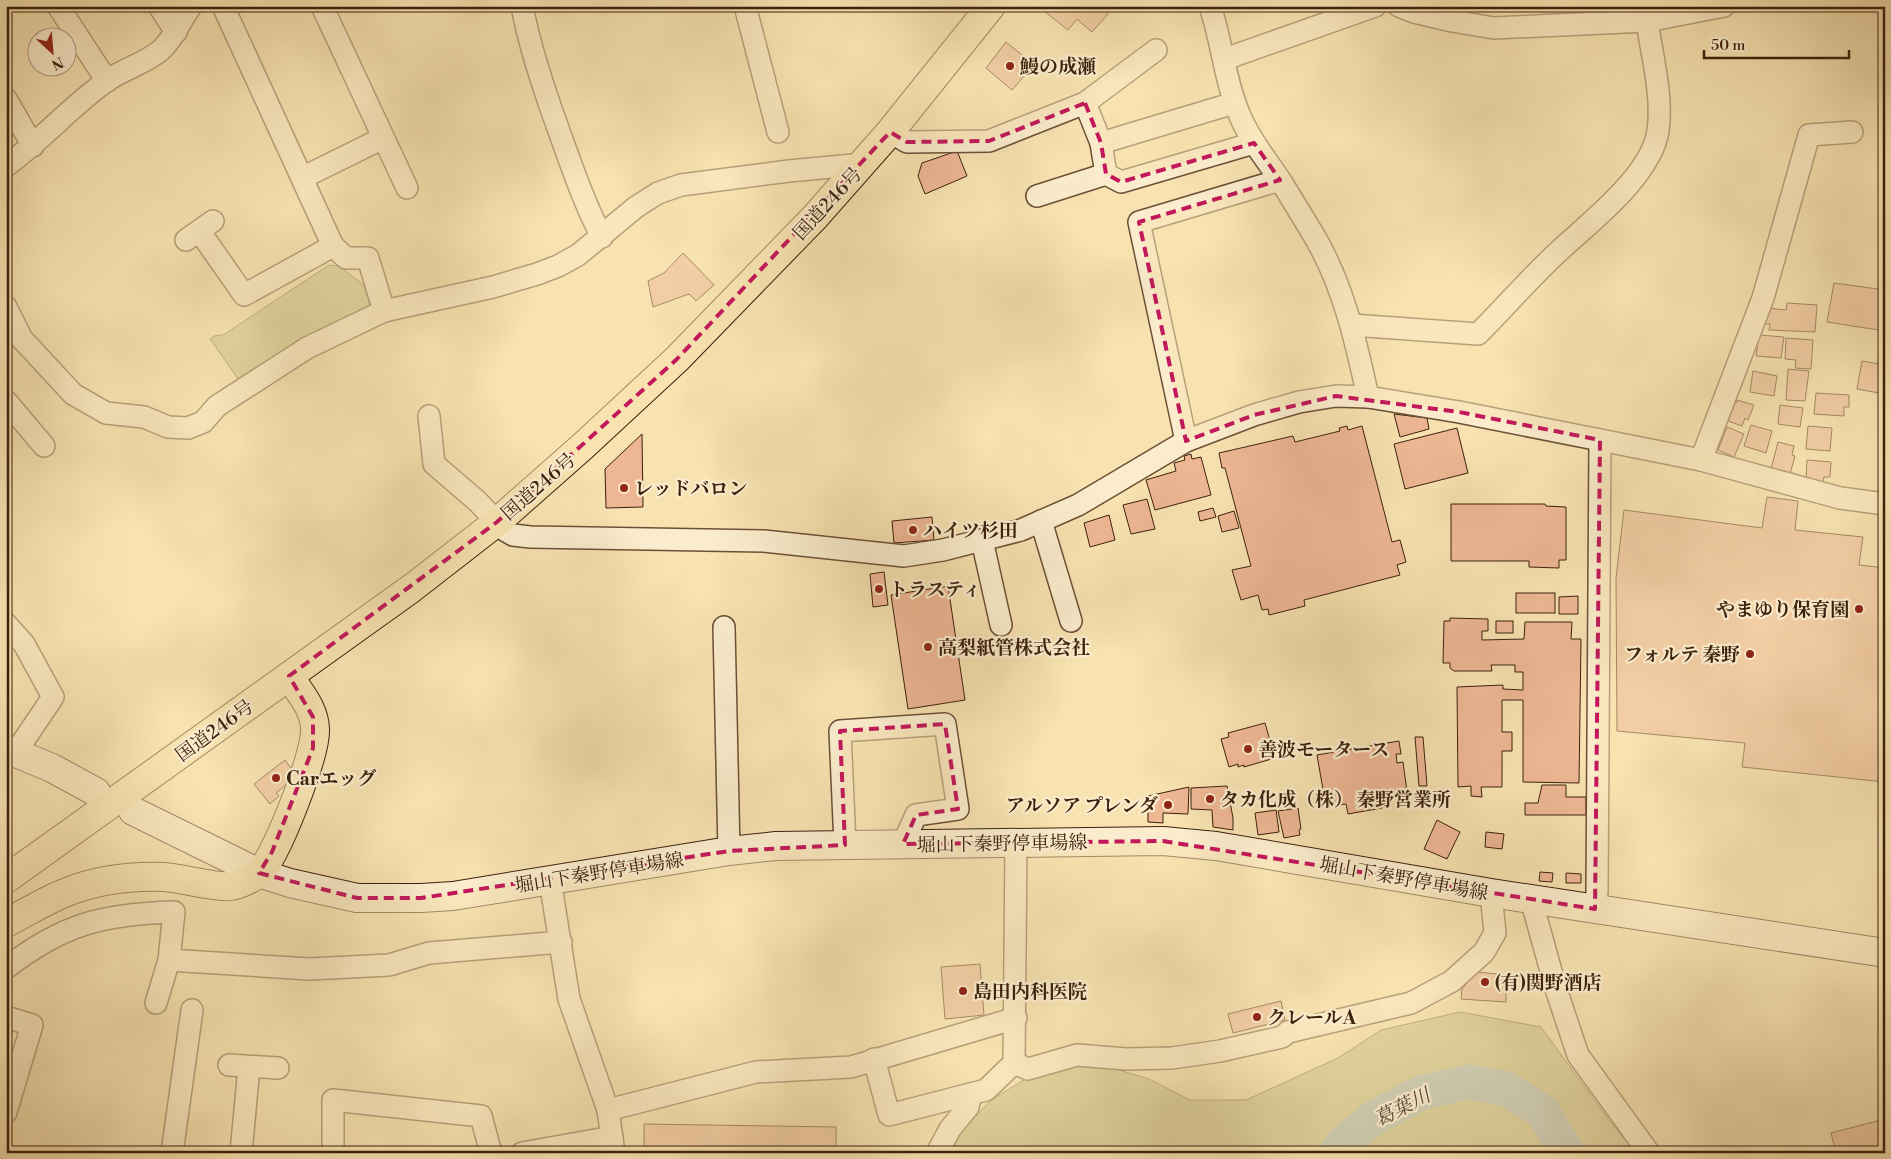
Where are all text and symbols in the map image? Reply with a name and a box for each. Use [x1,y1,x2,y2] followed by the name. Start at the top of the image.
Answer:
[28,28,78,78] north arrow
[1704,28,1848,60] scale bar
[1711,36,1745,55] text: 50 m
[48,52,66,73] text: N
[1020,55,1096,79] place label: 鰻の成瀬
[1004,60,1016,72] marker: 鰻の成瀬
[788,162,867,245] street label: 国道246号
[497,448,581,526] street label: 国道246号
[634,477,747,501] place label: レッドバロン
[618,482,630,494] marker: レッドバロン
[923,519,1018,543] place label: ハイツ杉田
[907,524,919,536] marker: ハイツ杉田
[889,578,982,602] place label: トラスティ
[873,583,885,595] marker: トラスティ
[1716,598,1849,622] place label: やまゆり保育園
[1853,603,1865,615] marker: やまゆり保育園
[938,636,1090,660] place label: 高梨紙管株式会社
[922,641,934,653] marker: 高梨紙管株式会社
[1624,643,1740,667] place label: フォルテ 秦野
[1744,648,1756,660] marker: フォルテ 秦野
[171,694,258,767] street label: 国道246号
[1258,738,1389,762] place label: 善波モータース
[1242,743,1254,755] marker: 善波モータース
[286,767,377,791] place label: Carエッグ
[270,772,282,784] marker: Carエッグ
[1220,788,1451,812] place label: タカ化成（株） 秦野営業所
[1204,793,1216,805] marker: タカ化成（株） 秦野営業所
[1006,794,1158,818] place label: アルソア プレンダ
[1162,799,1174,811] marker: アルソア プレンダ
[916,831,1088,857] street label: 堀山下秦野停車場線
[513,848,685,898] street label: 堀山下秦野停車場線
[1318,852,1490,906] street label: 堀山下秦野停車場線
[1495,971,1602,995] place label: (有)関野酒店
[1479,976,1491,988] marker: (有)関野酒店
[973,980,1087,1004] place label: 島田内科医院
[957,985,969,997] marker: 島田内科医院
[1267,1006,1357,1030] place label: クレールA
[1251,1011,1263,1023] marker: クレールA
[1370,1083,1437,1133] water label: 葛葉川

